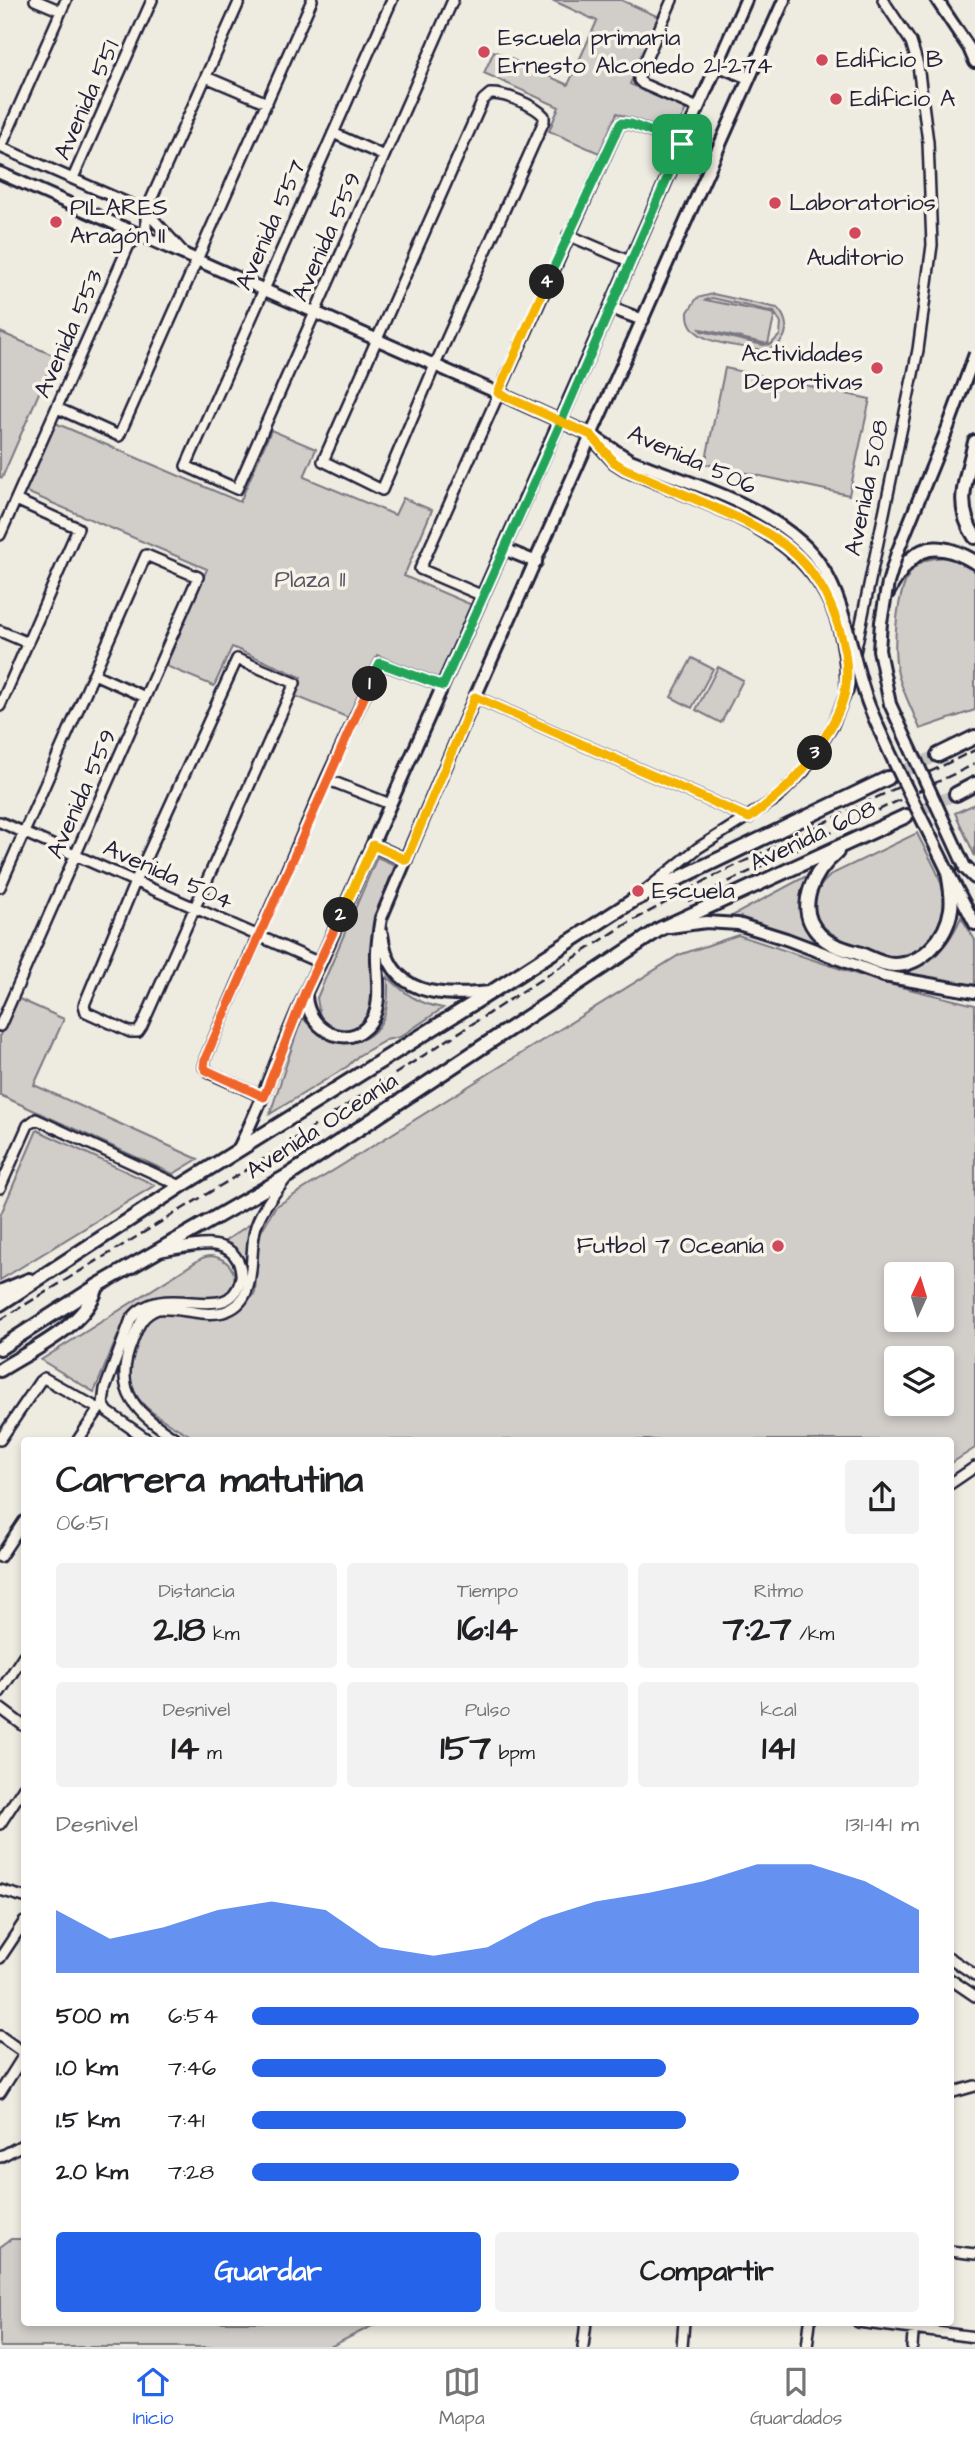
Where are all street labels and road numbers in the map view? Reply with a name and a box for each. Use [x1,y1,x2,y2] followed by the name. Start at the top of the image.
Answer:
[46,35,128,165] street label: Avenida 551
[227,154,315,296] street label: Avenida 557
[283,167,371,307] street label: Avenida 559
[26,265,112,403] street label: Avenida 553
[622,416,762,504] street label: Avenida 506
[836,417,898,559] street label: Avenida 508
[38,724,126,864] street label: Avenida 559
[744,792,882,880] street label: Avenida 608
[98,831,238,919] street label: Avenida 504
[239,1064,405,1188] street label: Avenida Oceanía

